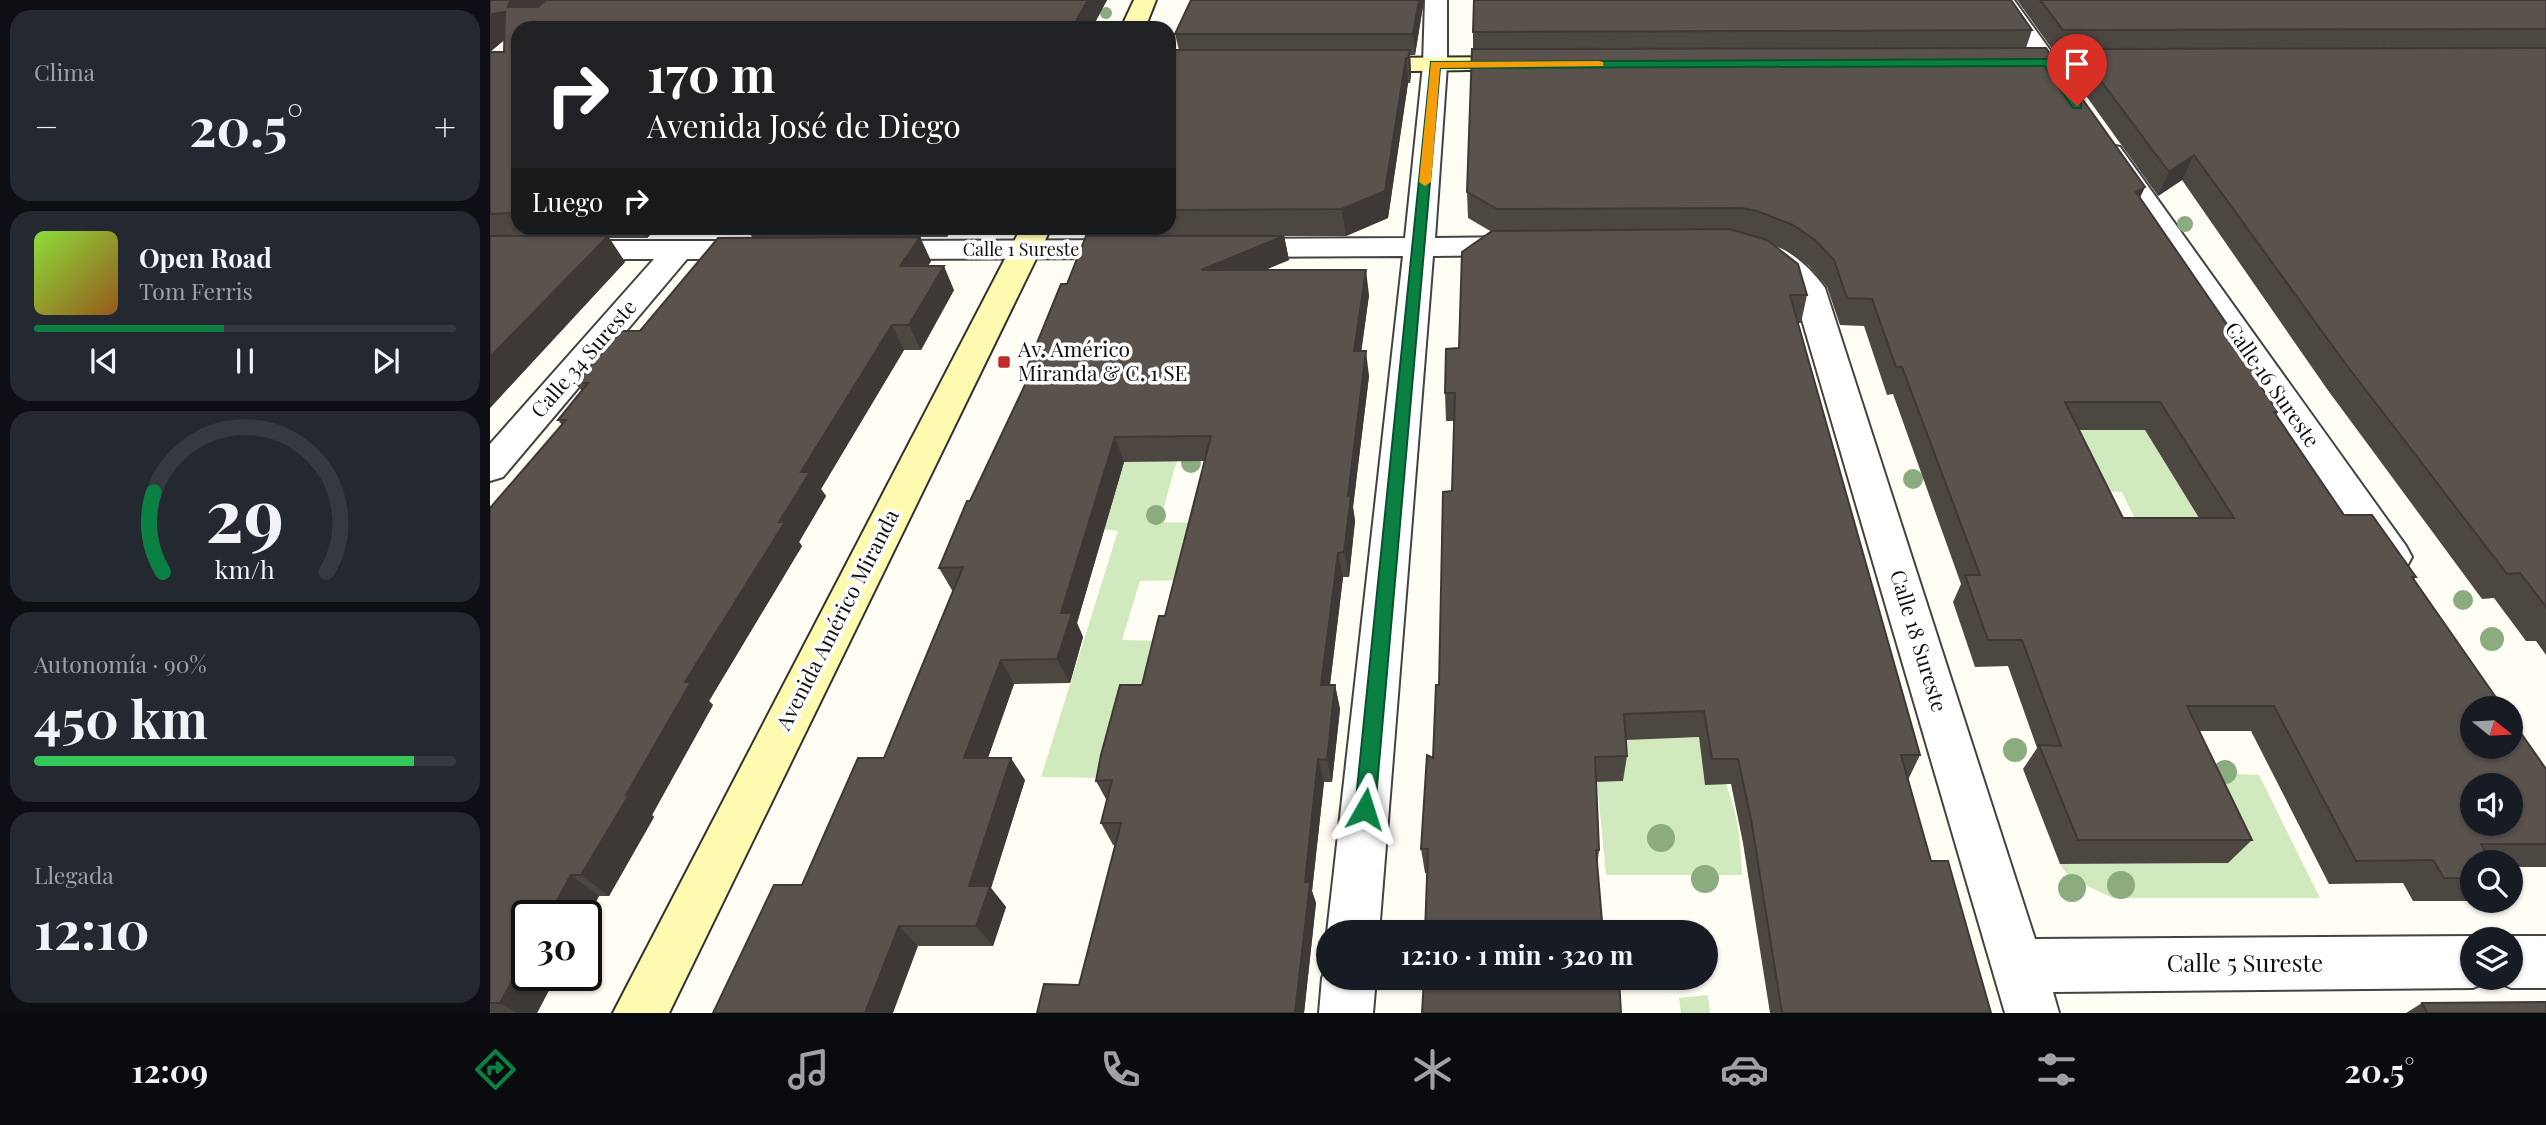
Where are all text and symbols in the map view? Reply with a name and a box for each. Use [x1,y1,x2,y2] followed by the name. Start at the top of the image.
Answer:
[2047,34,2107,106] pin
[647,40,775,105] text: 170 m
[2058,45,2096,83] icon: arrive
[532,49,623,140] icon: right
[34,56,95,87] text: Clima
[189,91,303,160] text: 20.5°
[34,100,59,151] text: −
[434,100,456,151] text: +
[647,103,961,146] text: Avenida José de Diego
[617,182,655,220] icon: right
[532,184,603,219] text: Luego
[963,237,1079,261] street label: Calle 1 Sureste
[139,240,272,275] text: Open Road
[139,275,253,306] text: Tom Ferris
[523,293,642,423] street label: Calle 34 Sureste
[2220,316,2327,452] street label: Calle 16 Sureste
[1017,334,1187,386] place label: Av. Américo Miranda & C. 1 SE
[85,342,123,380] icon: previous
[226,342,264,380] icon: pause
[367,342,405,380] icon: next
[996,354,1012,370] marker: Av. Américo Miranda & C. 1 SE
[206,464,284,561] text: 29
[768,504,904,735] street label: Avenida Américo Miranda
[215,552,275,585] text: km/h
[1885,566,1955,715] street label: Calle 18 Sureste
[34,648,207,679] text: Autonomía · 90%
[34,683,208,752] text: 450 km
[2460,696,2524,760] north arrow
[2460,696,2523,990] map controls
[1328,772,1402,846] position arrow
[2460,773,2523,836] button: sound
[2460,850,2523,913] button: search
[34,859,114,890] text: Llegada
[34,894,150,963] text: 12:10
[511,900,602,991] speed limit sign: 30
[2460,927,2523,990] button: layers
[1401,937,1633,972] text: 12:10 · 1 min · 320 m
[2167,946,2323,978] street label: Calle 5 Sureste
[471,1045,520,1094] icon: directions
[784,1045,833,1094] icon: music
[1096,1045,1145,1094] icon: phone
[1408,1045,1457,1094] icon: climate
[1720,1045,1769,1094] icon: car
[2032,1045,2081,1094] icon: filters
[132,1048,208,1091] text: 12:09
[2344,1048,2414,1091] text: 20.5°

